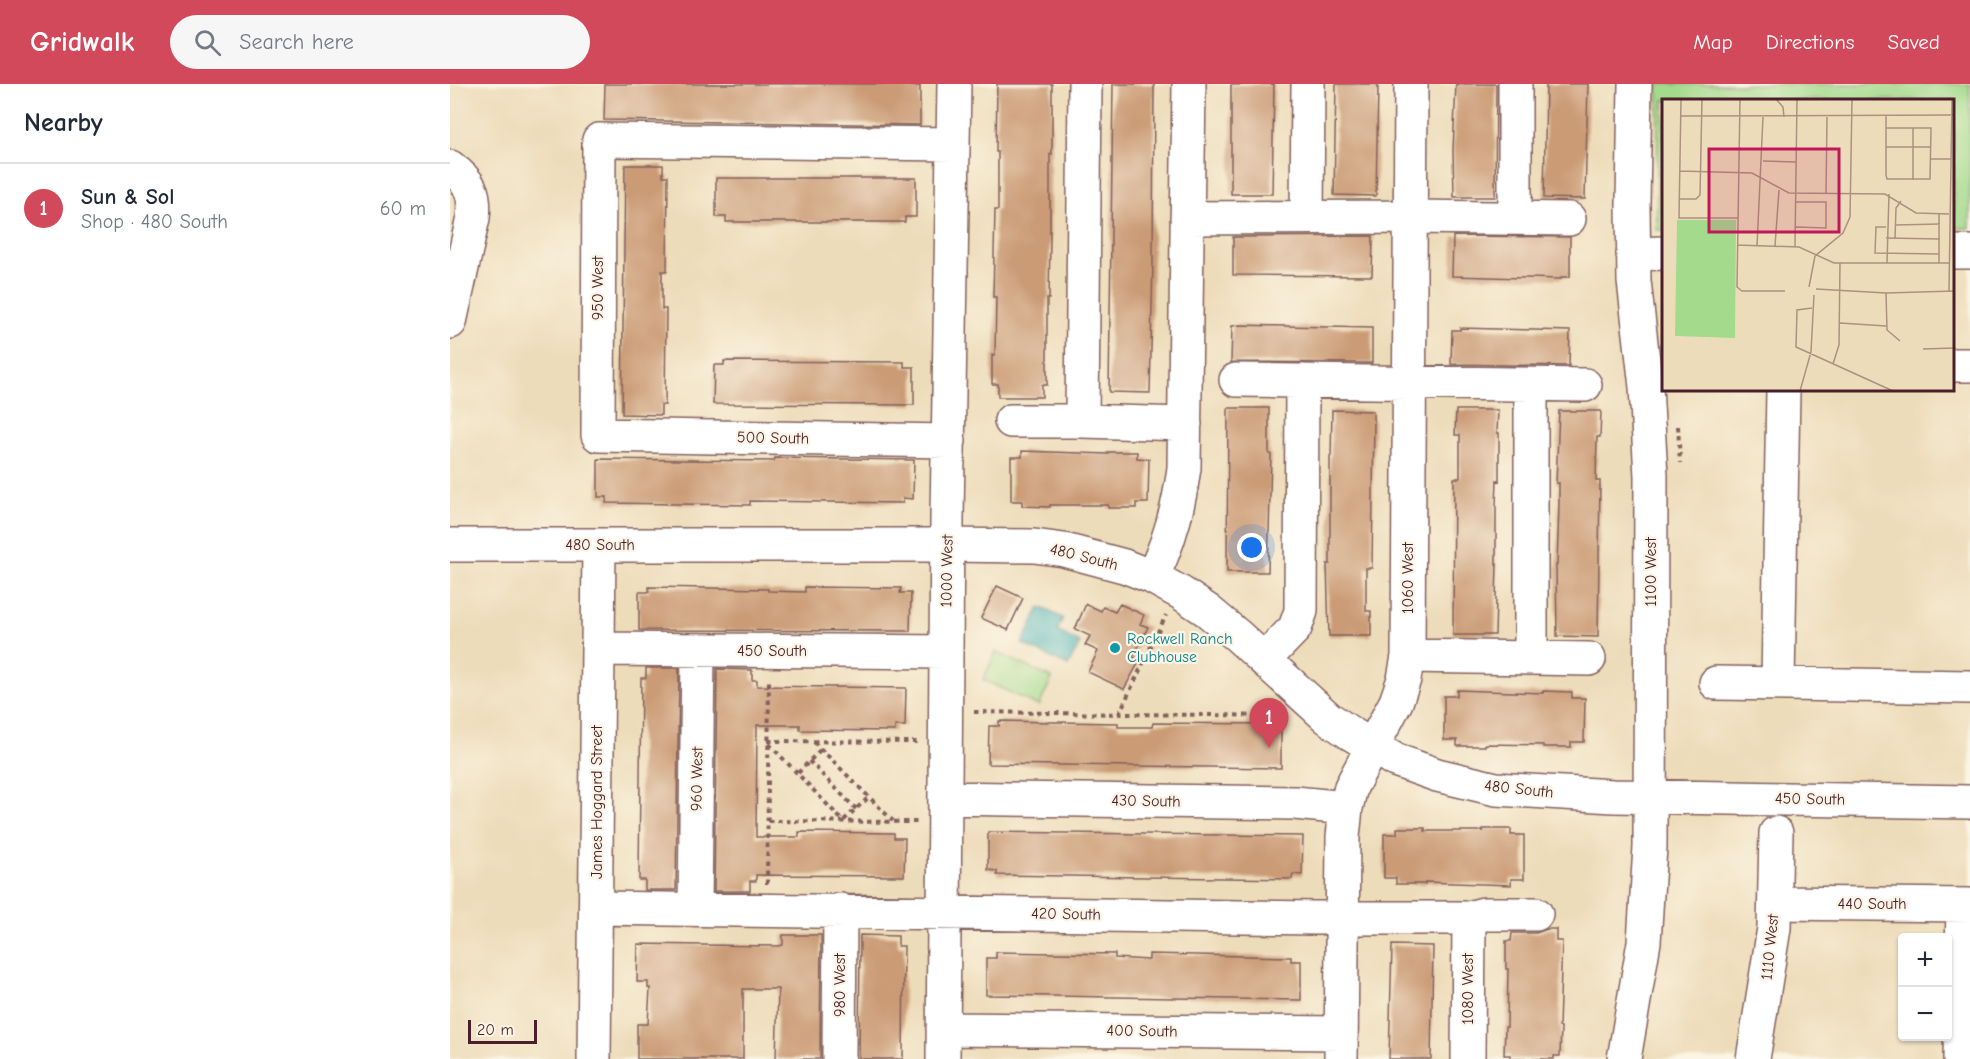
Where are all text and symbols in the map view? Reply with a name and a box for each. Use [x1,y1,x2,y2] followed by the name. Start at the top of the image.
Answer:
[170,15,590,69] search box
[30,26,134,58] text: Gridwalk
[191,26,224,59] icon: search
[239,29,354,55] text: Search here
[1693,30,1733,54] text: Map
[1766,30,1855,54] text: Directions
[1888,30,1940,54] text: Saved
[1662,99,1955,392] inset map
[24,108,103,138] text: Nearby
[81,184,174,210] text: Sun & Sol
[40,197,47,220] text: 1
[380,197,426,220] text: 60 m
[81,210,228,233] text: Shop · 480 South
[589,255,607,320] street label: 950 West
[737,428,809,448] street label: 500 South
[1237,533,1266,562] your location
[937,534,957,608] street label: 1000 West
[565,536,635,554] street label: 480 South
[1642,537,1660,607] street label: 1100 West
[1048,540,1120,574] street label: 480 South
[1399,542,1417,614] street label: 1060 West
[1127,630,1233,666] place label: Rockwell Ranch Clubhouse
[1108,641,1122,655] marker: Rockwell Ranch Clubhouse
[737,642,807,660] street label: 450 South
[1250,698,1288,748] pin: 1
[588,725,606,879] street label: James Hoggard Street
[687,746,707,811] street label: 960 West
[1483,776,1555,802] street label: 480 South
[1775,789,1845,809] street label: 450 South
[1111,791,1181,811] street label: 430 South
[1837,895,1907,913] street label: 440 South
[1031,904,1101,924] street label: 420 South
[1758,913,1782,981] street label: 1110 West
[1898,933,1952,1041] map controls
[1898,933,1952,987] button: +
[831,953,849,1017] street label: 980 West
[1459,953,1477,1025] street label: 1080 West
[1898,987,1952,1041] button: −
[468,1017,537,1044] scale bar
[477,1021,514,1039] text: 20 m
[1106,1021,1178,1041] street label: 400 South

